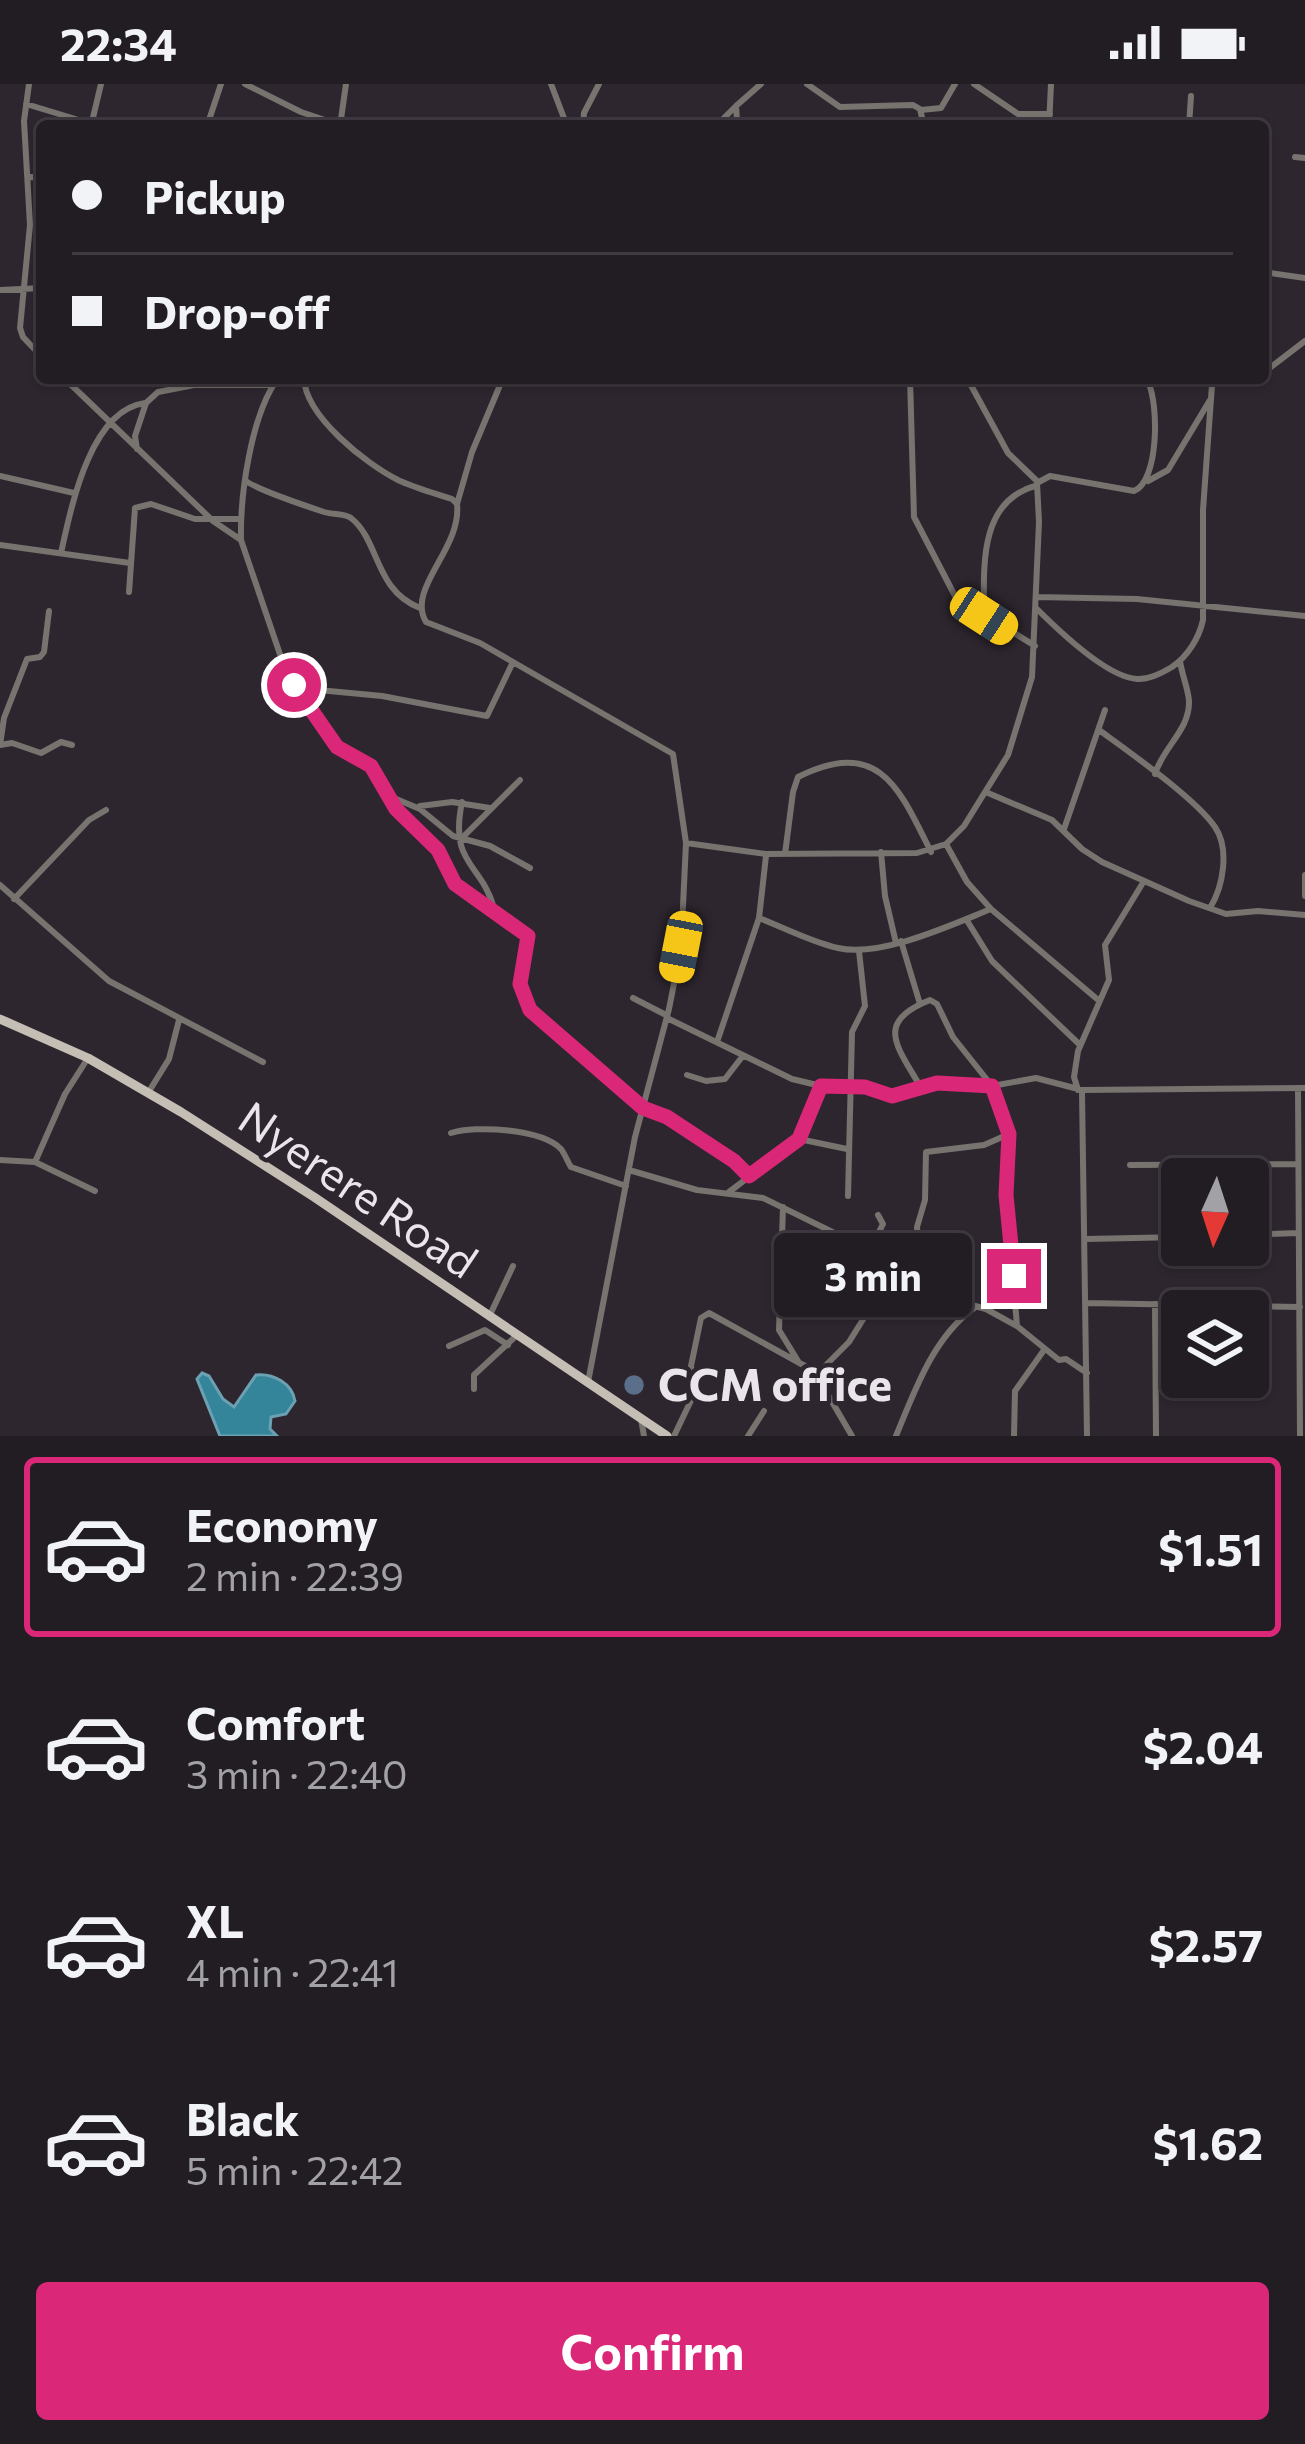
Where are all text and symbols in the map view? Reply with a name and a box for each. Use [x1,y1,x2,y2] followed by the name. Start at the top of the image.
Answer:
[60,15,177,70] text: 22:34
[144,168,286,223] text: Pickup
[144,283,330,338] text: Drop-off
[944,581,1024,651] car
[267,658,321,712] route start
[656,908,706,986] car
[230,1088,489,1288] street label: Nyerere Road
[1161,1158,1269,1266] north arrow
[1161,1158,1269,1398] map controls
[774,1234,972,1318] callout: 3 min
[987,1249,1041,1303] route end
[824,1251,922,1299] text: 3 min
[1161,1290,1269,1398] button: layers
[658,1355,892,1410] place label: CCM office
[621,1372,647,1398] marker: CCM office
[42,1493,150,1601] icon: car
[186,1496,378,1551] text: Economy
[1158,1520,1263,1575] text: $1.51
[186,1551,404,1599] text: 2 min · 22:39
[42,1691,150,1799] icon: car
[186,1694,365,1749] text: Comfort
[1143,1718,1263,1773] text: $2.04
[186,1749,408,1797] text: 3 min · 22:40
[42,1889,150,1997] icon: car
[186,1892,244,1947] text: XL
[1149,1916,1263,1971] text: $2.57
[186,1947,399,1995] text: 4 min · 22:41
[42,2087,150,2195] icon: car
[186,2090,299,2145] text: Black
[1152,2114,1263,2169] text: $1.62
[186,2145,403,2193] text: 5 min · 22:42
[36,2282,1269,2420] button: Confirm

